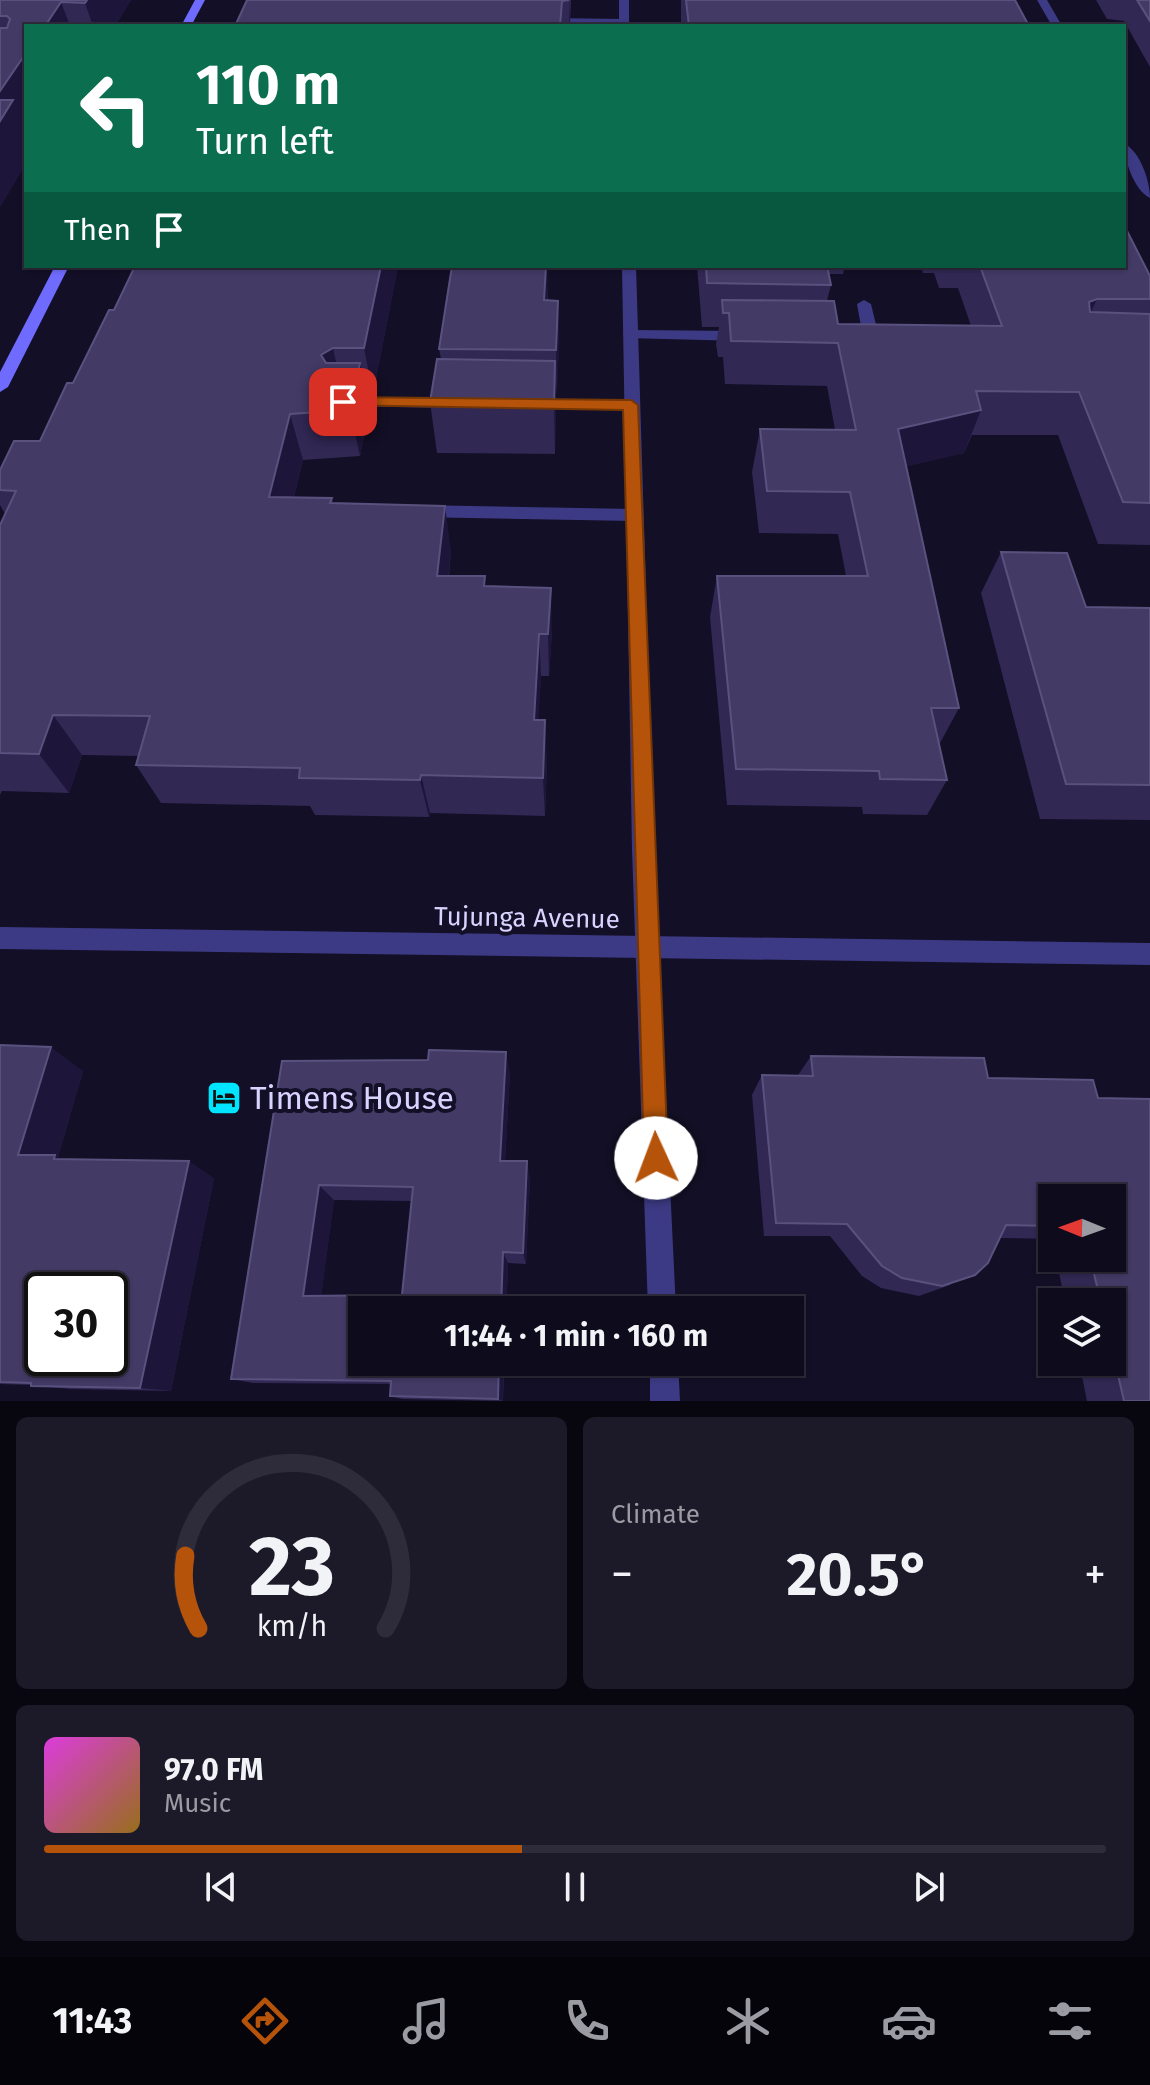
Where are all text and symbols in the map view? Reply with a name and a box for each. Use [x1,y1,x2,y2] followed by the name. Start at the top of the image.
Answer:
[196,52,340,119] text: 110 m
[64,56,168,160] icon: left
[196,120,334,164] text: Turn left
[147,208,191,252] icon: arrive
[64,212,131,248] text: Then
[309,368,377,436] pin
[321,380,365,424] icon: arrive
[434,901,620,935] street label: Tujunga Avenue
[205,1079,243,1117] hotel icon: Timens House
[250,1079,454,1117] place label: Timens House
[614,1116,698,1200] position arrow
[1038,1184,1126,1272] north arrow
[1038,1184,1126,1376] map controls
[24,1272,128,1376] speed limit sign: 30
[1038,1288,1126,1376] button: layers
[444,1318,708,1354] text: 11:44 · 1 min · 160 m
[611,1499,700,1530] text: Climate
[249,1517,334,1617] text: 23
[787,1539,930,1611] text: 20.5°
[611,1548,633,1601] text: −
[1084,1548,1106,1601] text: +
[256,1609,327,1644] text: km/h
[164,1752,263,1788] text: 97.0 FM
[164,1788,231,1819] text: Music
[199,1865,243,1909] icon: previous
[553,1865,597,1909] icon: pause
[907,1865,951,1909] icon: next
[237,1993,293,2049] icon: directions
[398,1993,454,2049] icon: music
[559,1993,615,2049] icon: phone
[720,1993,776,2049] icon: climate
[881,1993,937,2049] icon: car
[1042,1993,1098,2049] icon: filters
[52,1999,132,2043] text: 11:43

